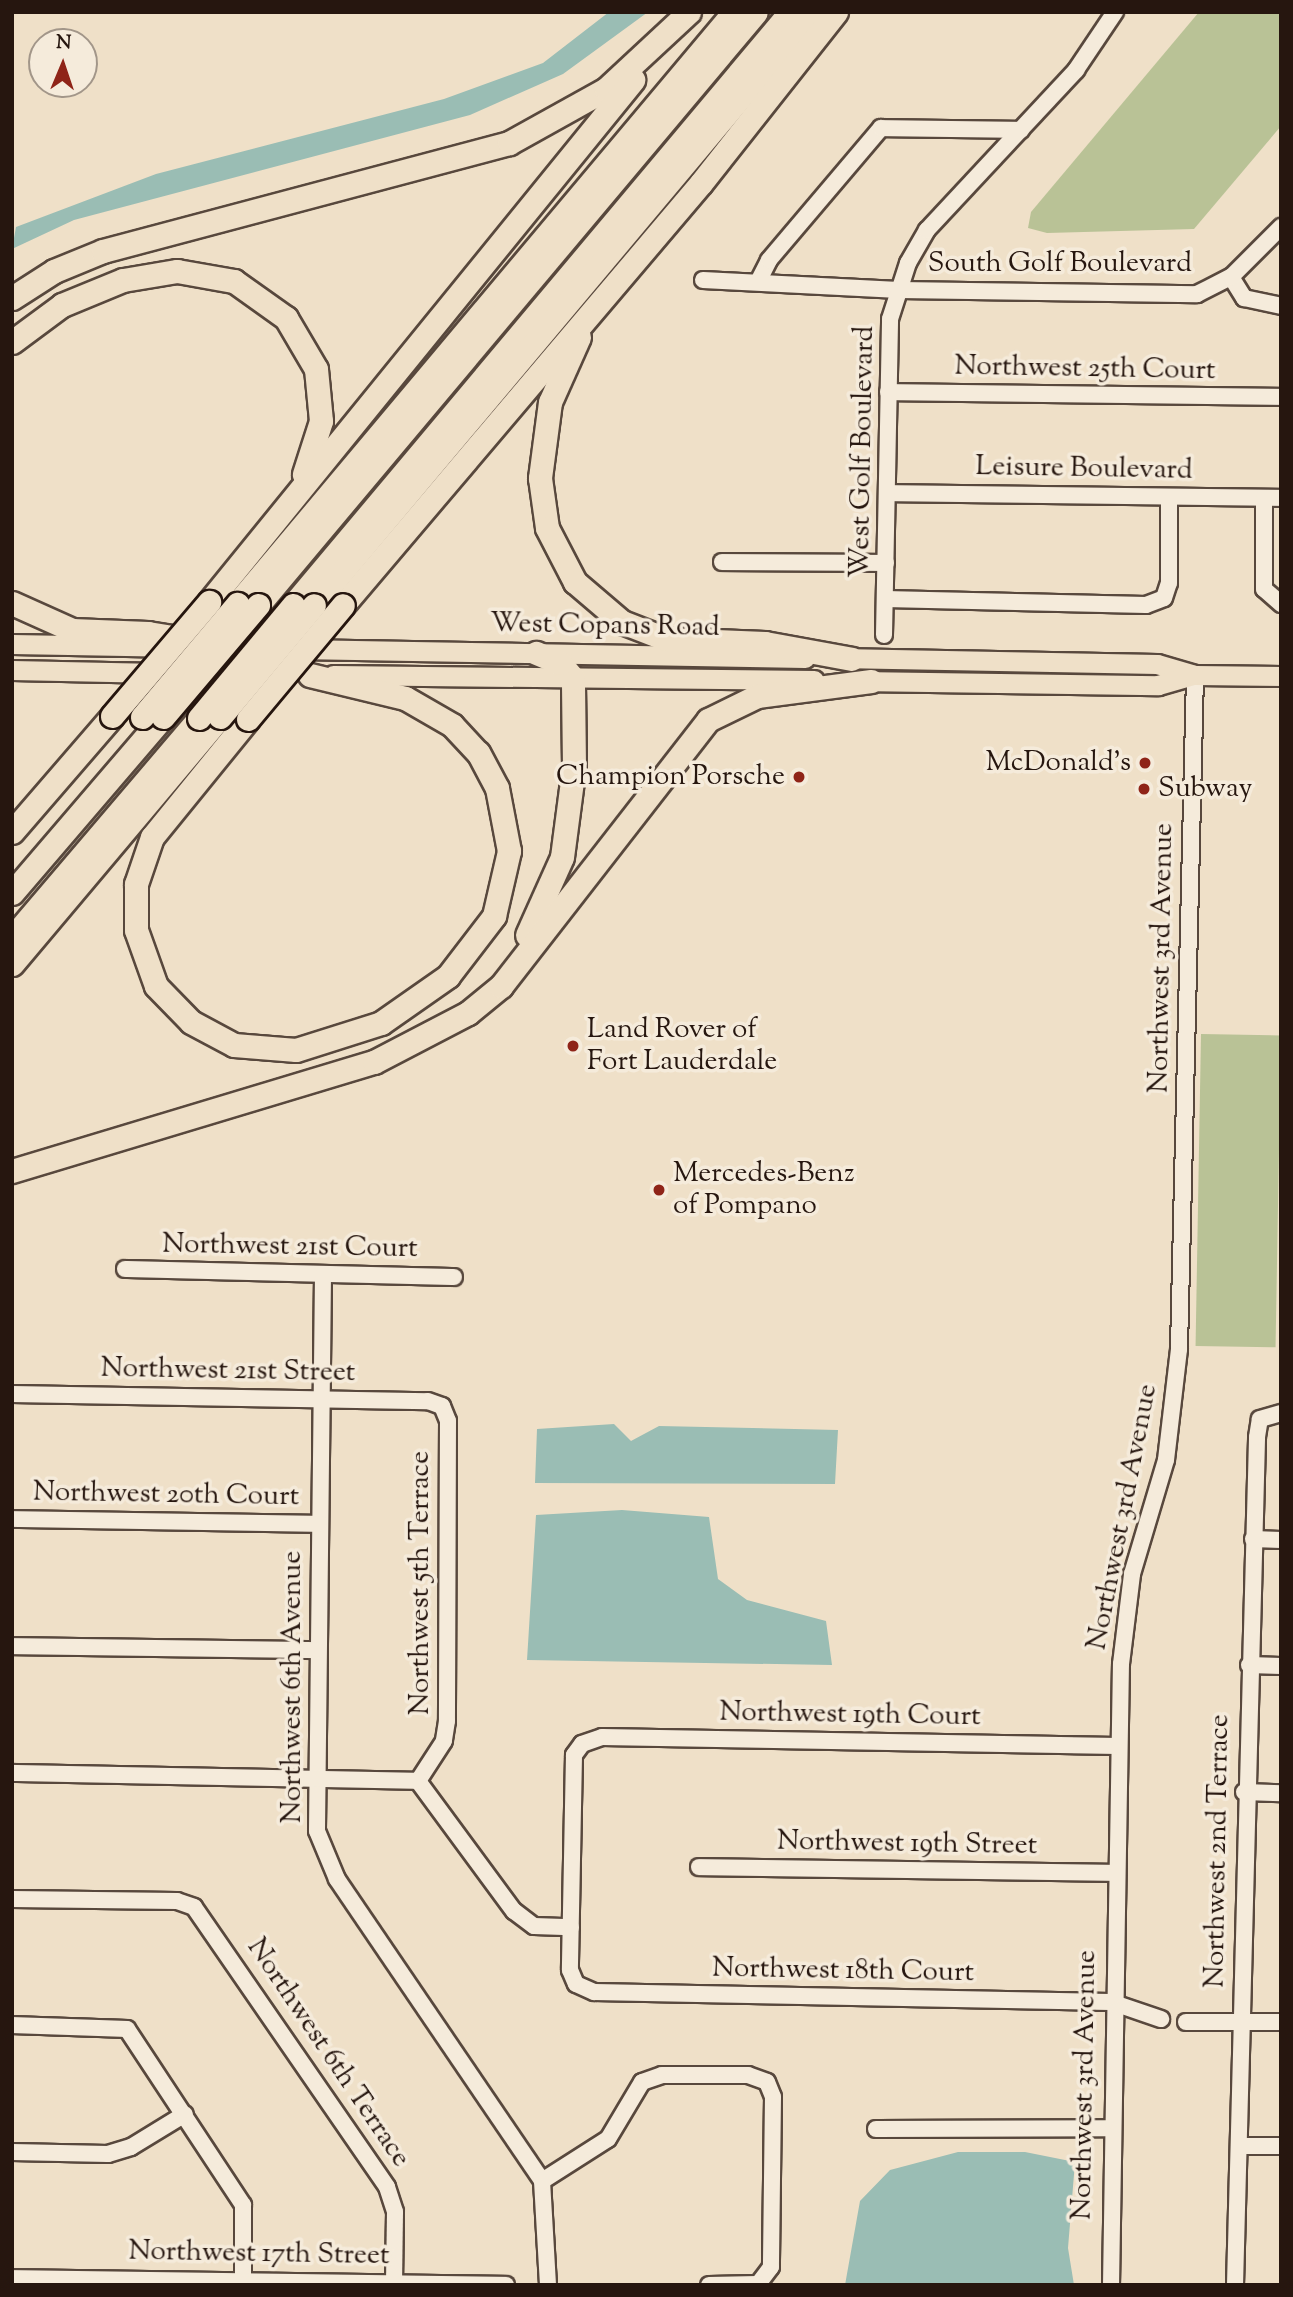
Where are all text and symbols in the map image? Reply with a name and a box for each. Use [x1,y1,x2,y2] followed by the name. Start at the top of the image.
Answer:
[28,28,98,98] north arrow
[56,30,72,57] text: N
[928,247,1192,281] street label: South Golf Boulevard
[844,326,882,578] street label: West Golf Boulevard
[954,350,1216,388] street label: Northwest 25th Court
[975,450,1193,488] street label: Leisure Boulevard
[490,607,720,645] street label: West Copans Road
[985,746,1131,780] place label: McDonald's
[1137,755,1153,771] marker: McDonald's
[556,760,785,794] place label: Champion Porsche
[791,769,807,785] marker: Champion Porsche
[1158,772,1252,806] place label: Subway
[1136,781,1152,797] marker: Subway
[1143,823,1181,1093] street label: Northwest 3rd Avenue
[587,1013,777,1079] place label: Land Rover of Fort Lauderdale
[565,1038,581,1054] marker: Land Rover of Fort Lauderdale
[673,1157,854,1223] place label: Mercedes-Benz of Pompano
[651,1182,667,1198] marker: Mercedes-Benz of Pompano
[162,1228,418,1266] street label: Northwest 21st Court
[100,1352,356,1390] street label: Northwest 21st Street
[1081,1381,1165,1653] street label: Northwest 3rd Avenue
[404,1451,438,1715] street label: Northwest 5th Terrace
[33,1476,299,1514] street label: Northwest 20th Court
[276,1551,310,1823] street label: Northwest 6th Avenue
[719,1696,981,1734] street label: Northwest 19th Court
[1199,1714,1237,1988] street label: Northwest 2nd Terrace
[777,1825,1037,1863] street label: Northwest 19th Street
[239,1932,417,2174] street label: Northwest 6th Terrace
[1066,1950,1104,2220] street label: Northwest 3rd Avenue
[712,1952,974,1990] street label: Northwest 18th Court
[128,2235,390,2273] street label: Northwest 17th Street

